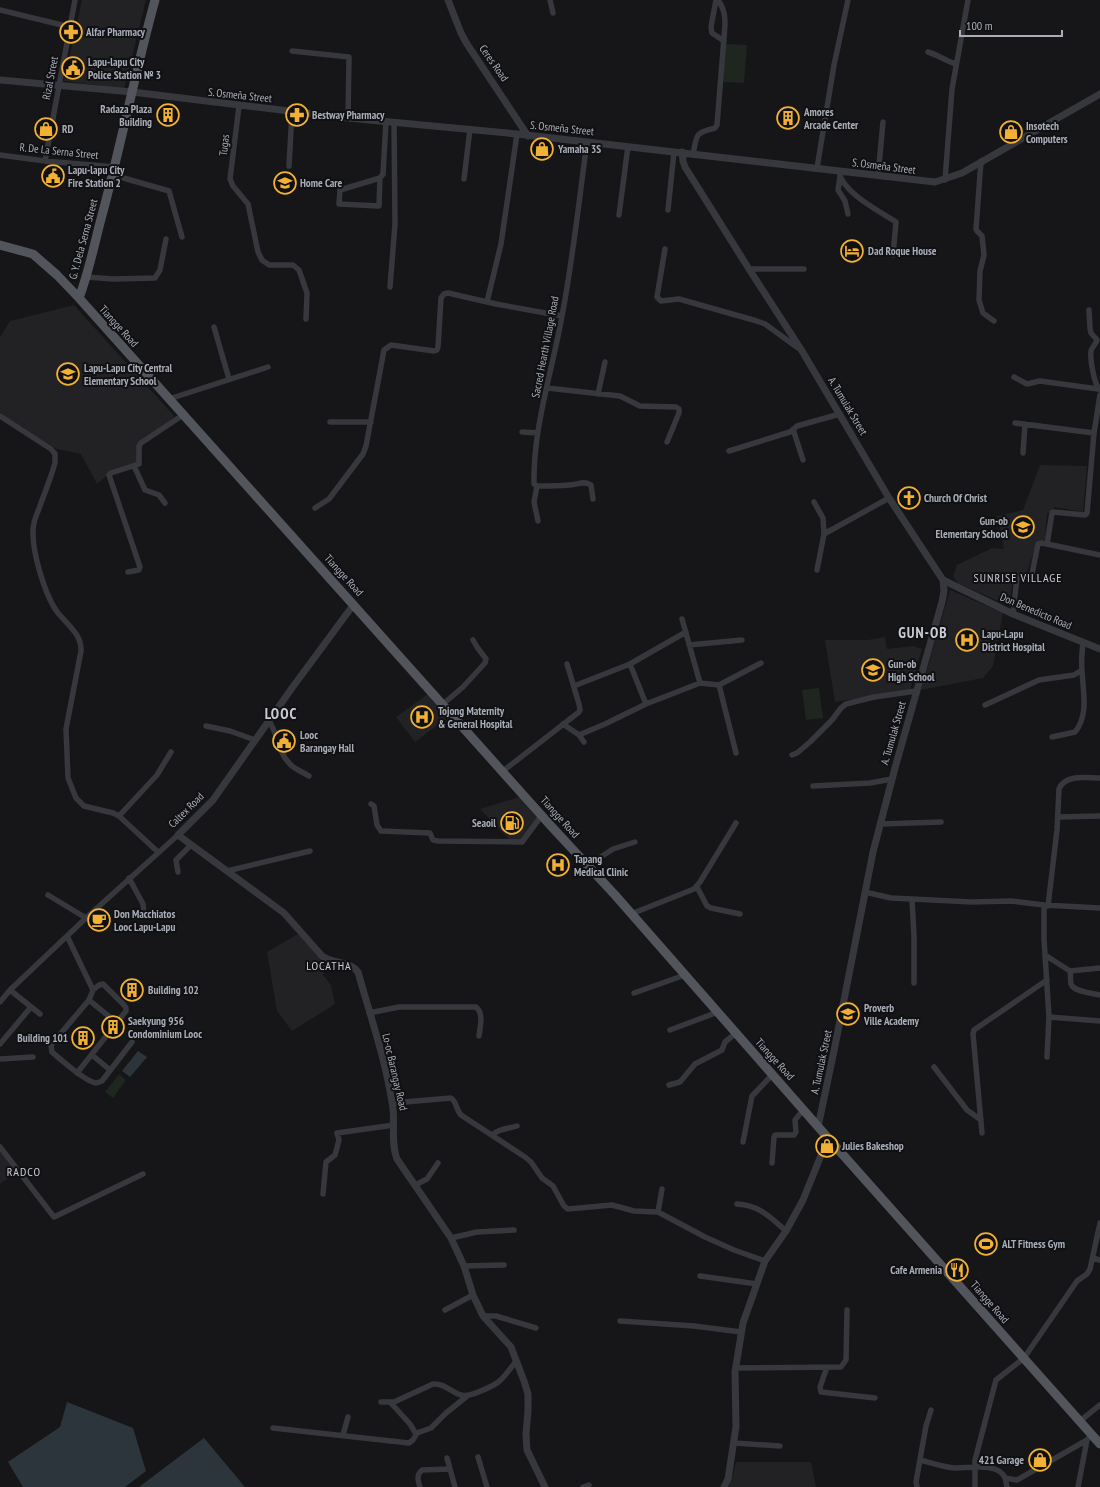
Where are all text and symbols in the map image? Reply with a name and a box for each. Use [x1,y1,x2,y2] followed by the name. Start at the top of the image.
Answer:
[960,12,1062,38] scale bar
[966,18,993,33] text: 100 m
[58,19,84,45] pharmacy icon: Alfar Pharmacy
[85,25,146,39] place label: Alfar Pharmacy
[476,42,512,84] street label: Ceres Road
[39,55,61,101] street label: Rizal Street
[60,55,86,81] public building icon: Lapu-lapu City Police Station № 3
[88,55,161,82] place label: Lapu-lapu City Police Station № 3
[207,85,273,105] street label: S. Osmeña Street
[100,102,152,129] place label: Radaza Plaza Building
[155,102,181,128] building icon: Radaza Plaza Building
[284,102,310,128] pharmacy icon: Bestway Pharmacy
[775,105,801,131] building icon: Amores Arcade Center
[803,105,859,132] place label: Amores Arcade Center
[312,108,385,122] place label: Bestway Pharmacy
[33,116,59,142] shop icon: RD
[529,118,595,138] street label: S. Osmeña Street
[998,119,1024,145] shop icon: Insotech Computers
[1026,119,1068,146] place label: Insotech Computers
[62,122,74,136] place label: RD
[216,133,232,157] street label: Tugas
[529,136,555,162] shop icon: Yamaha 3S
[19,140,99,162] street label: R. De La Serna Street
[557,142,601,156] place label: Yamaha 3S
[851,155,917,177] street label: S. Osmeña Street
[40,163,66,189] public building icon: Lapu-lapu City Fire Station 2
[68,163,125,190] place label: Lapu-lapu City Fire Station 2
[272,170,298,196] school or university icon: Home Care
[300,176,343,190] place label: Home Care
[66,197,100,281] street label: G. Y. Dela Serna Street
[839,238,865,264] hotel icon: Dad Roque House
[868,244,937,258] place label: Dad Roque House
[528,295,562,399] street label: Sacred Hearth Village Road
[97,302,142,350] street label: Tiangge Road
[55,361,81,387] school or university icon: Lapu-Lapu City Central Elementary School
[84,361,172,388] place label: Lapu-Lapu City Central Elementary School
[825,374,871,438] street label: A. Tumulak Street
[896,485,922,511] church icon: Church Of Christ
[924,491,988,505] place label: Church Of Christ
[936,514,1008,541] place label: Gun-ob Elementary School
[1010,514,1036,540] school or university icon: Gun-ob Elementary School
[322,551,367,599] street label: Tiangge Road
[974,570,1062,585] district label: SUNRISE VILLAGE
[998,590,1074,633] street label: Don Benedicto Road
[898,623,948,642] district label: GUN-OB
[954,627,980,653] hospital icon: Lapu-Lapu District Hospital
[982,627,1045,654] place label: Lapu-Lapu District Hospital
[860,657,886,683] school or university icon: Gun-ob High School
[888,657,935,684] place label: Gun-ob High School
[877,700,909,766] street label: A. Tumulak Street
[265,704,297,723] district label: LOOC
[409,704,435,730] hospital icon: Tojong Maternity & General Hospital
[438,704,513,731] place label: Tojong Maternity & General Hospital
[271,728,297,754] public building icon: Looc Barangay Hall
[300,728,354,755] place label: Looc Barangay Hall
[165,789,207,831] street label: Caltex Road
[538,793,583,841] street label: Tiangge Road
[499,810,525,836] fuel station icon: Seaoil
[472,816,496,830] place label: Seaoil
[545,852,571,878] hospital icon: Tapang Medical Clinic
[574,852,628,879] place label: Tapang Medical Clinic
[86,907,112,933] cafe icon: Don Macchiatos Looc Lapu-Lapu
[114,907,175,934] place label: Don Macchiatos Looc Lapu-Lapu
[306,958,352,973] district label: LOCATHA
[119,977,145,1003] building icon: Building 102
[148,983,199,997] place label: Building 102
[835,1001,861,1027] school or university icon: Proverb Ville Academy
[863,1001,920,1028] place label: Proverb Ville Academy
[100,1014,126,1040] building icon: Saekyung 956 Condominium Looc
[128,1014,202,1041] place label: Saekyung 956 Condominium Looc
[70,1025,96,1051] building icon: Building 101
[807,1029,835,1095] street label: A. Tumulak Street
[17,1031,68,1045] place label: Building 101
[379,1032,411,1112] street label: Lo-oc Barangay Road
[753,1035,798,1083] street label: Tiangge Road
[814,1133,840,1159] shop icon: Julies Bakeshop
[841,1139,904,1153] place label: Julies Bakeshop
[7,1164,41,1179] district label: RADCO
[973,1231,999,1257] sports icon: ALT Fitness Gym
[1001,1237,1065,1251] place label: ALT Fitness Gym
[944,1257,970,1283] restaurant icon: Cafe Armenia
[890,1263,942,1277] place label: Cafe Armenia
[968,1278,1012,1326] street label: Tiangge Road
[1027,1447,1053,1473] shop icon: 421 Garage
[979,1453,1024,1467] place label: 421 Garage

